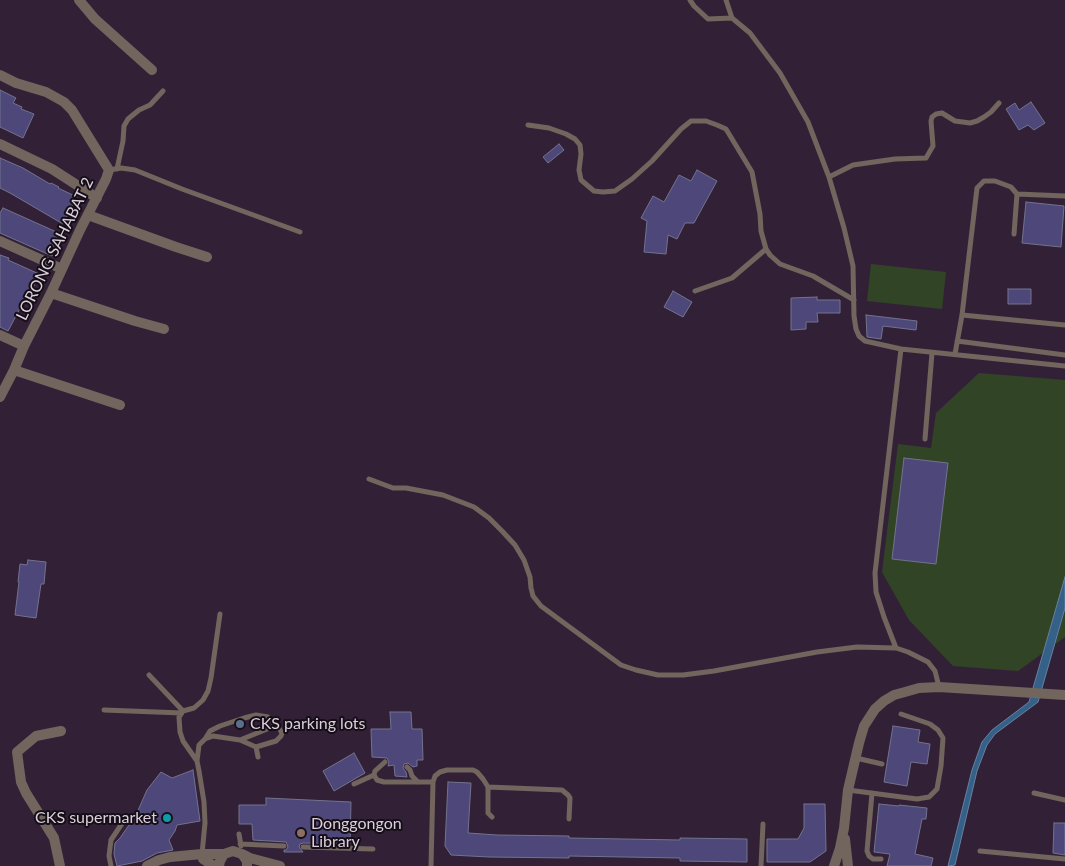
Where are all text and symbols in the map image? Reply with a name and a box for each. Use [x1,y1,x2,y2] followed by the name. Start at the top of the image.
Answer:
[12,175,98,323] street label: LORONG SAHABAT 2
[250,714,365,734] place label: CKS parking lots
[234,718,246,730] marker: CKS parking lots
[35,808,157,828] place label: CKS supermarket
[161,812,173,824] marker: CKS supermarket
[311,814,402,852] place label: Donggongon Library
[295,827,307,839] marker: Donggongon Library

